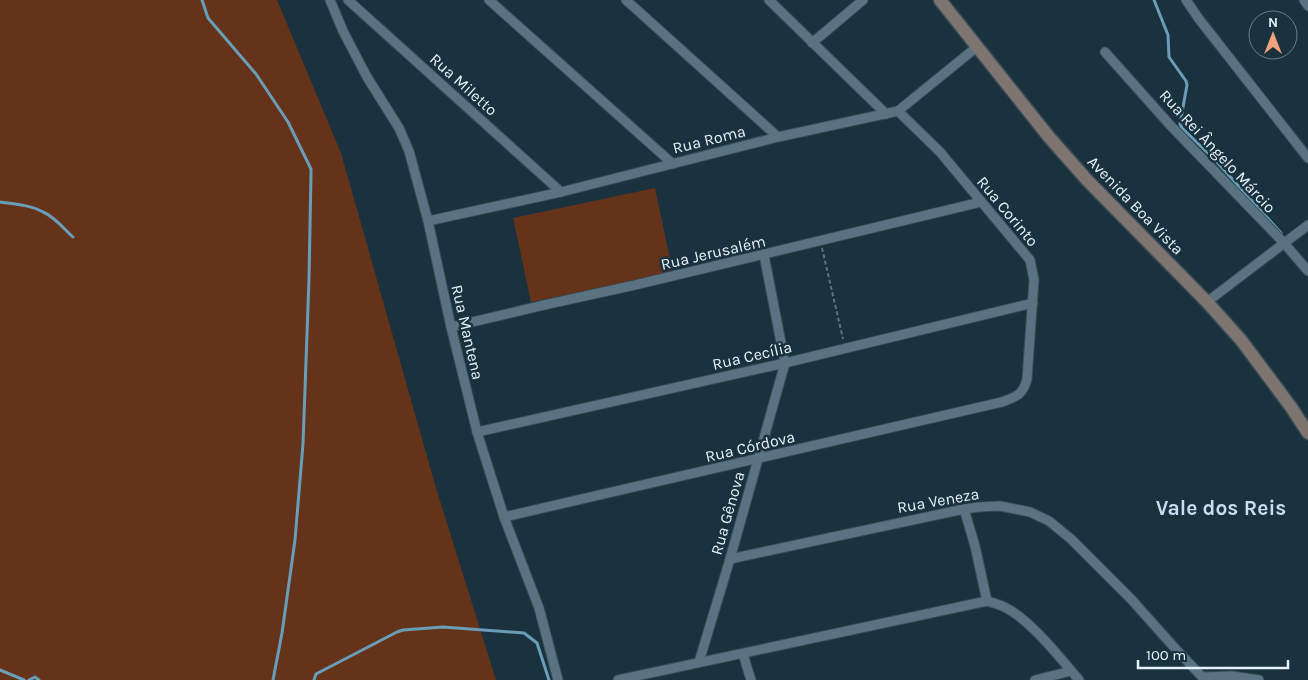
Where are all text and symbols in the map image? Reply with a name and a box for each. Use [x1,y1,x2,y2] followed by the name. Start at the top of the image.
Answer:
[1248,10,1298,60] north arrow
[1268,14,1278,31] text: N
[426,49,501,119] street label: Rua Miletto
[1156,86,1280,217] street label: Rua Rei Ângelo Márcio
[671,121,748,158] street label: Rua Roma
[1084,152,1188,259] street label: Avenida Boa Vista
[973,172,1042,250] street label: Rua Corinto
[659,231,767,274] street label: Rua Jerusalém
[447,283,488,381] street label: Rua Mantena
[710,337,794,374] street label: Rua Cecília
[703,427,797,466] street label: Rua Córdova
[707,469,748,557] street label: Rua Gênova
[896,484,981,517] street label: Rua Veneza
[1156,496,1286,520] district label: Vale dos Reis
[1138,638,1288,670] scale bar
[1146,646,1186,664] text: 100 m

